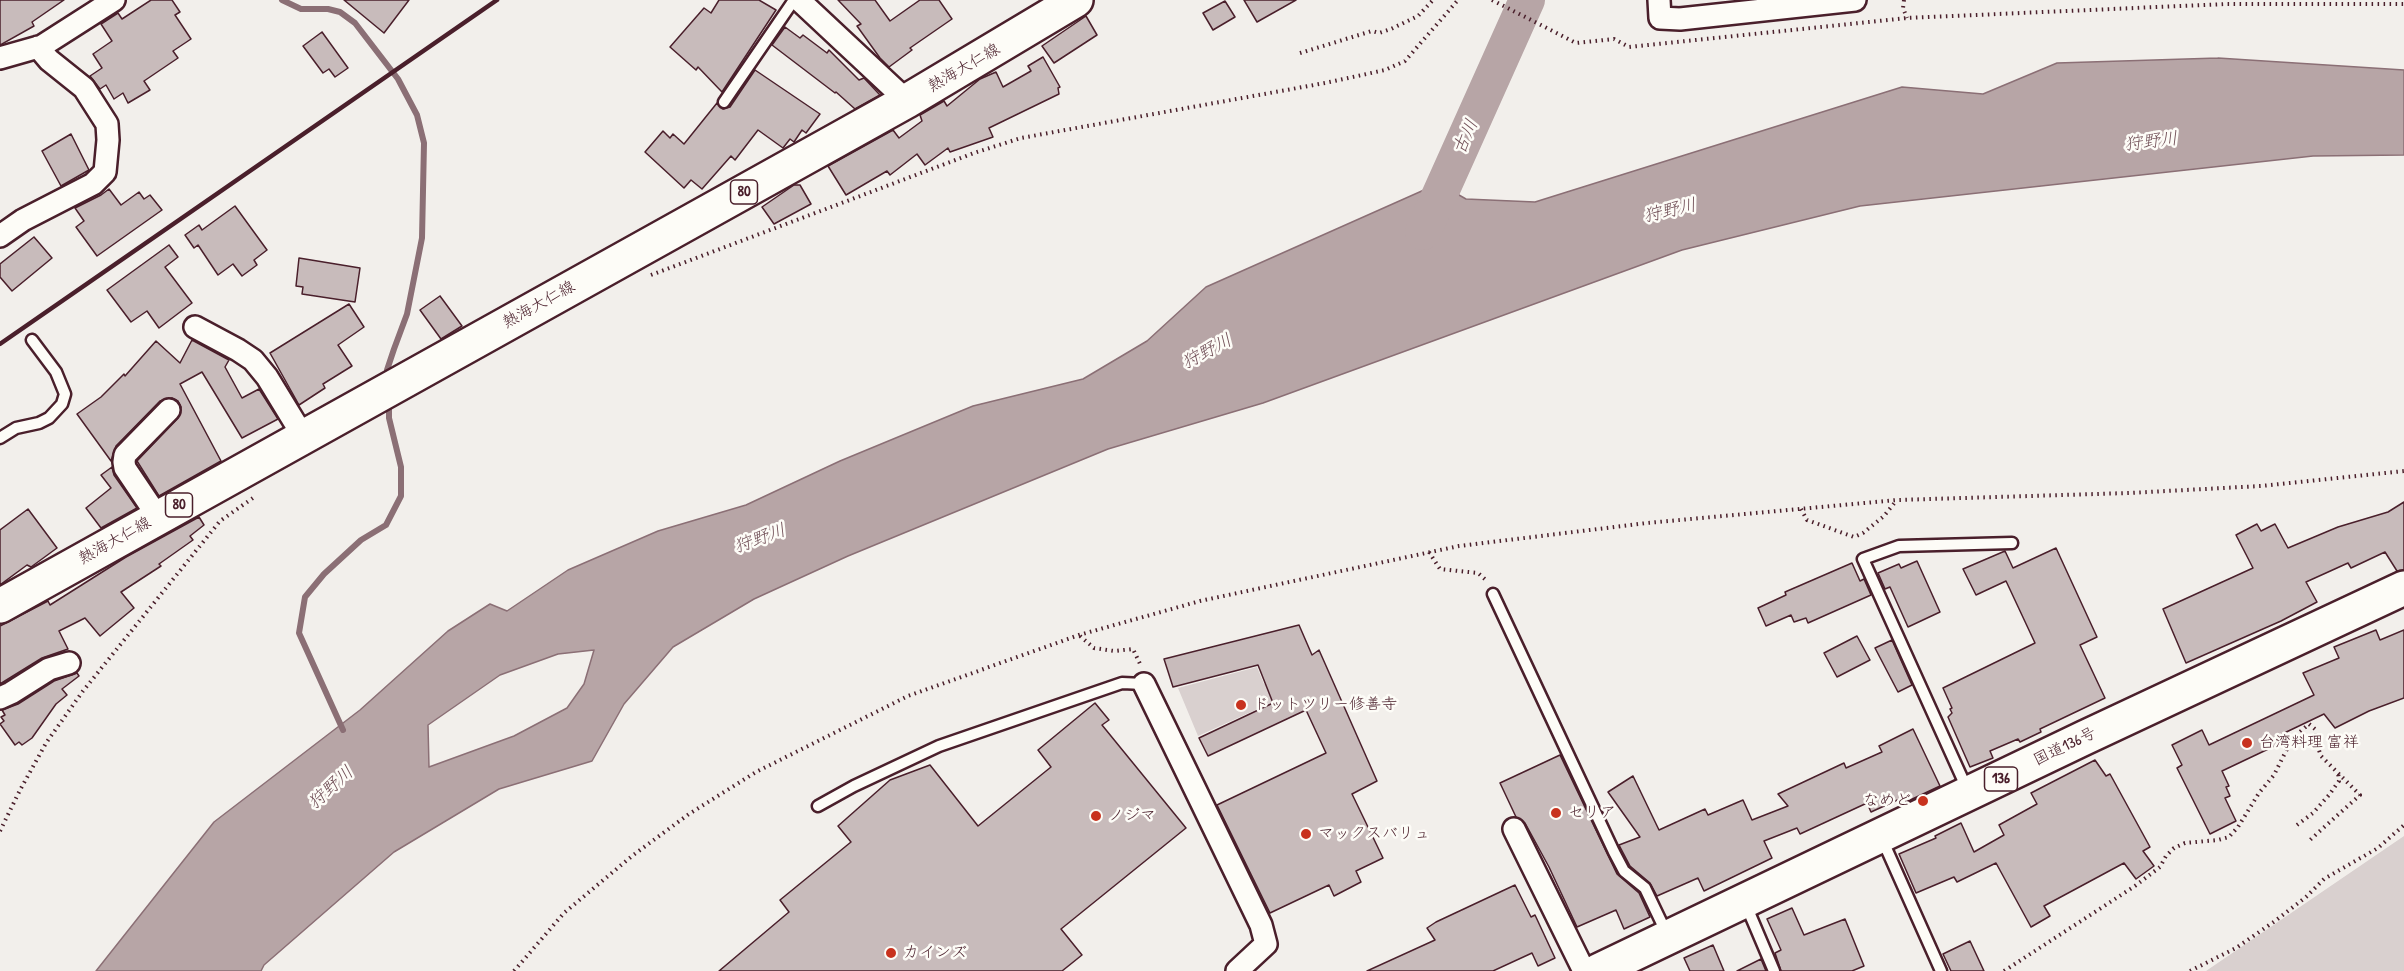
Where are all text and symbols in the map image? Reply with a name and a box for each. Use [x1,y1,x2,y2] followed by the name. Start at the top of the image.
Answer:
[925,40,1003,96] street label: 熱海大仁線
[1449,116,1483,158] water label: 古川
[2123,128,2179,156] water label: 狩野川
[730,180,758,204] road number: 80
[1641,194,1699,228] water label: 狩野川
[499,277,579,333] street label: 熱海大仁線
[1178,330,1236,374] water label: 狩野川
[166,493,192,517] road number: 80
[75,513,155,569] street label: 熱海大仁線
[731,520,789,558] water label: 狩野川
[1253,695,1397,715] place label: ドットツリー修善寺
[1234,698,1248,712] marker: ドットツリー修善寺
[2031,724,2099,770] street label: 国道136号
[2259,733,2359,753] place label: 台湾料理 富祥
[2240,736,2254,750] marker: 台湾料理 富祥
[304,762,358,814] water label: 狩野川
[1984,767,2018,791] road number: 136
[1863,791,1911,811] place label: なめど
[1916,794,1930,808] marker: なめど
[1568,803,1616,823] place label: セリア
[1108,806,1156,826] place label: ノジマ
[1549,806,1563,820] marker: セリア
[1089,809,1103,823] marker: ノジマ
[1318,824,1430,844] place label: マックスバリュ
[1299,827,1313,841] marker: マックスバリュ
[903,943,967,963] place label: カインズ
[884,946,898,960] marker: カインズ

